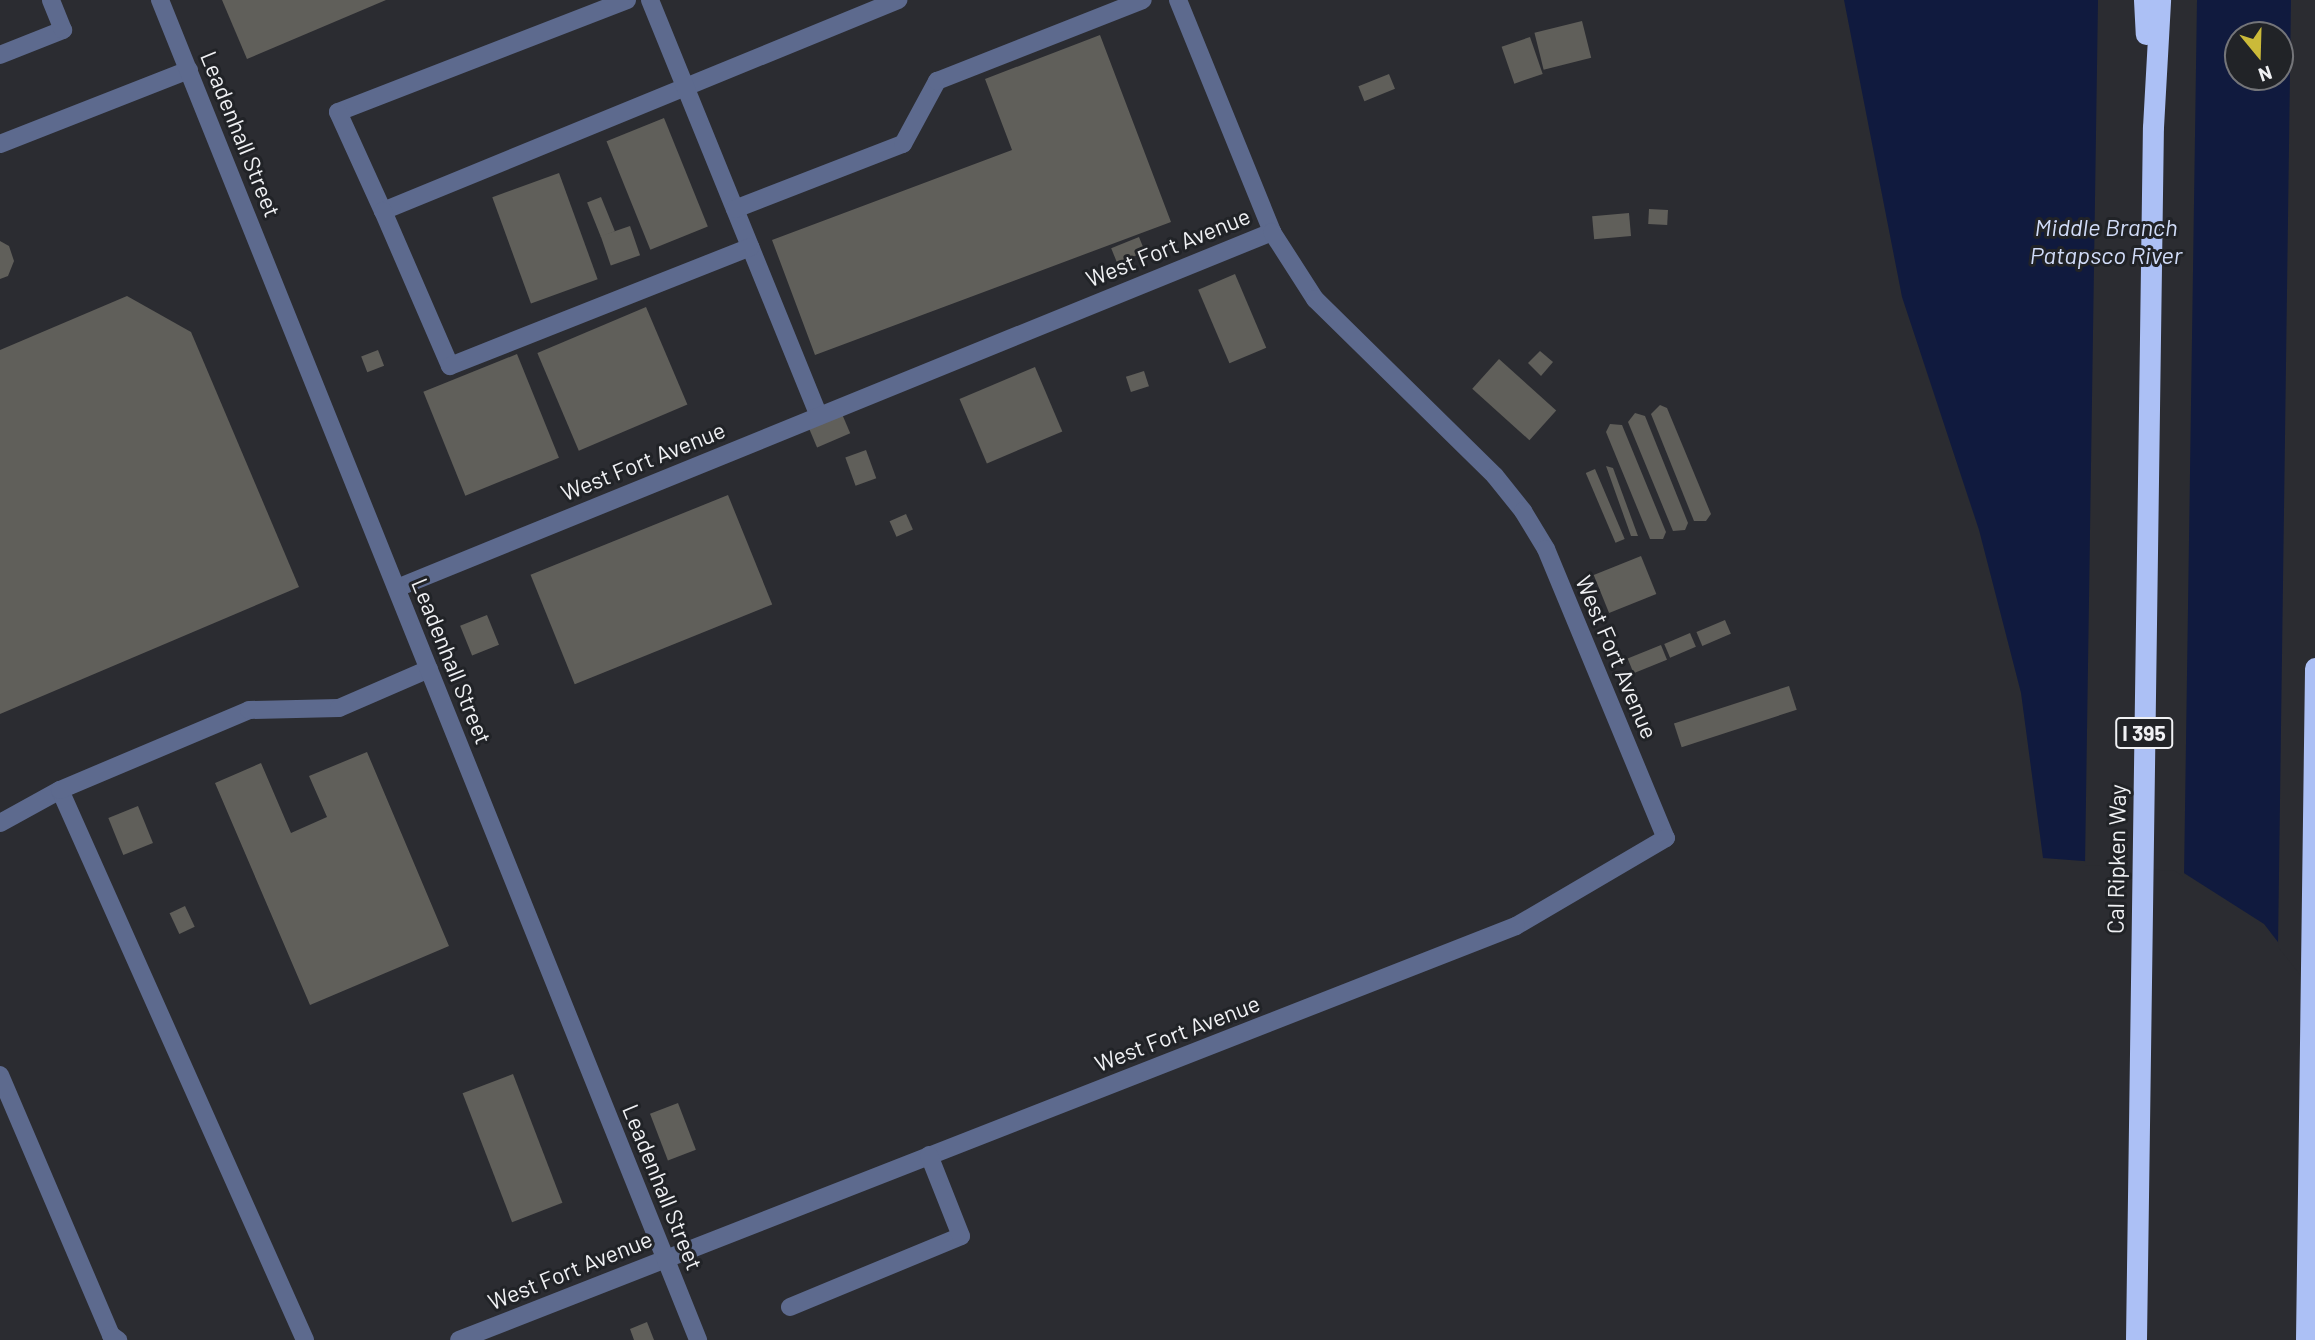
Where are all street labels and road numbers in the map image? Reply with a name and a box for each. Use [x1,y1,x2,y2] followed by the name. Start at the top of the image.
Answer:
[195,47,287,221] street label: Leadenhall Street
[1082,202,1254,292] street label: West Fort Avenue
[557,416,729,506] street label: West Fort Avenue
[1570,571,1664,743] street label: West Fort Avenue
[406,574,498,748] street label: Leadenhall Street
[2114,716,2174,750] road number: I 395
[2101,784,2131,934] street label: Cal Ripken Way
[1091,989,1263,1077] street label: West Fort Avenue
[617,1100,709,1274] street label: Leadenhall Street
[484,1225,656,1315] street label: West Fort Avenue

